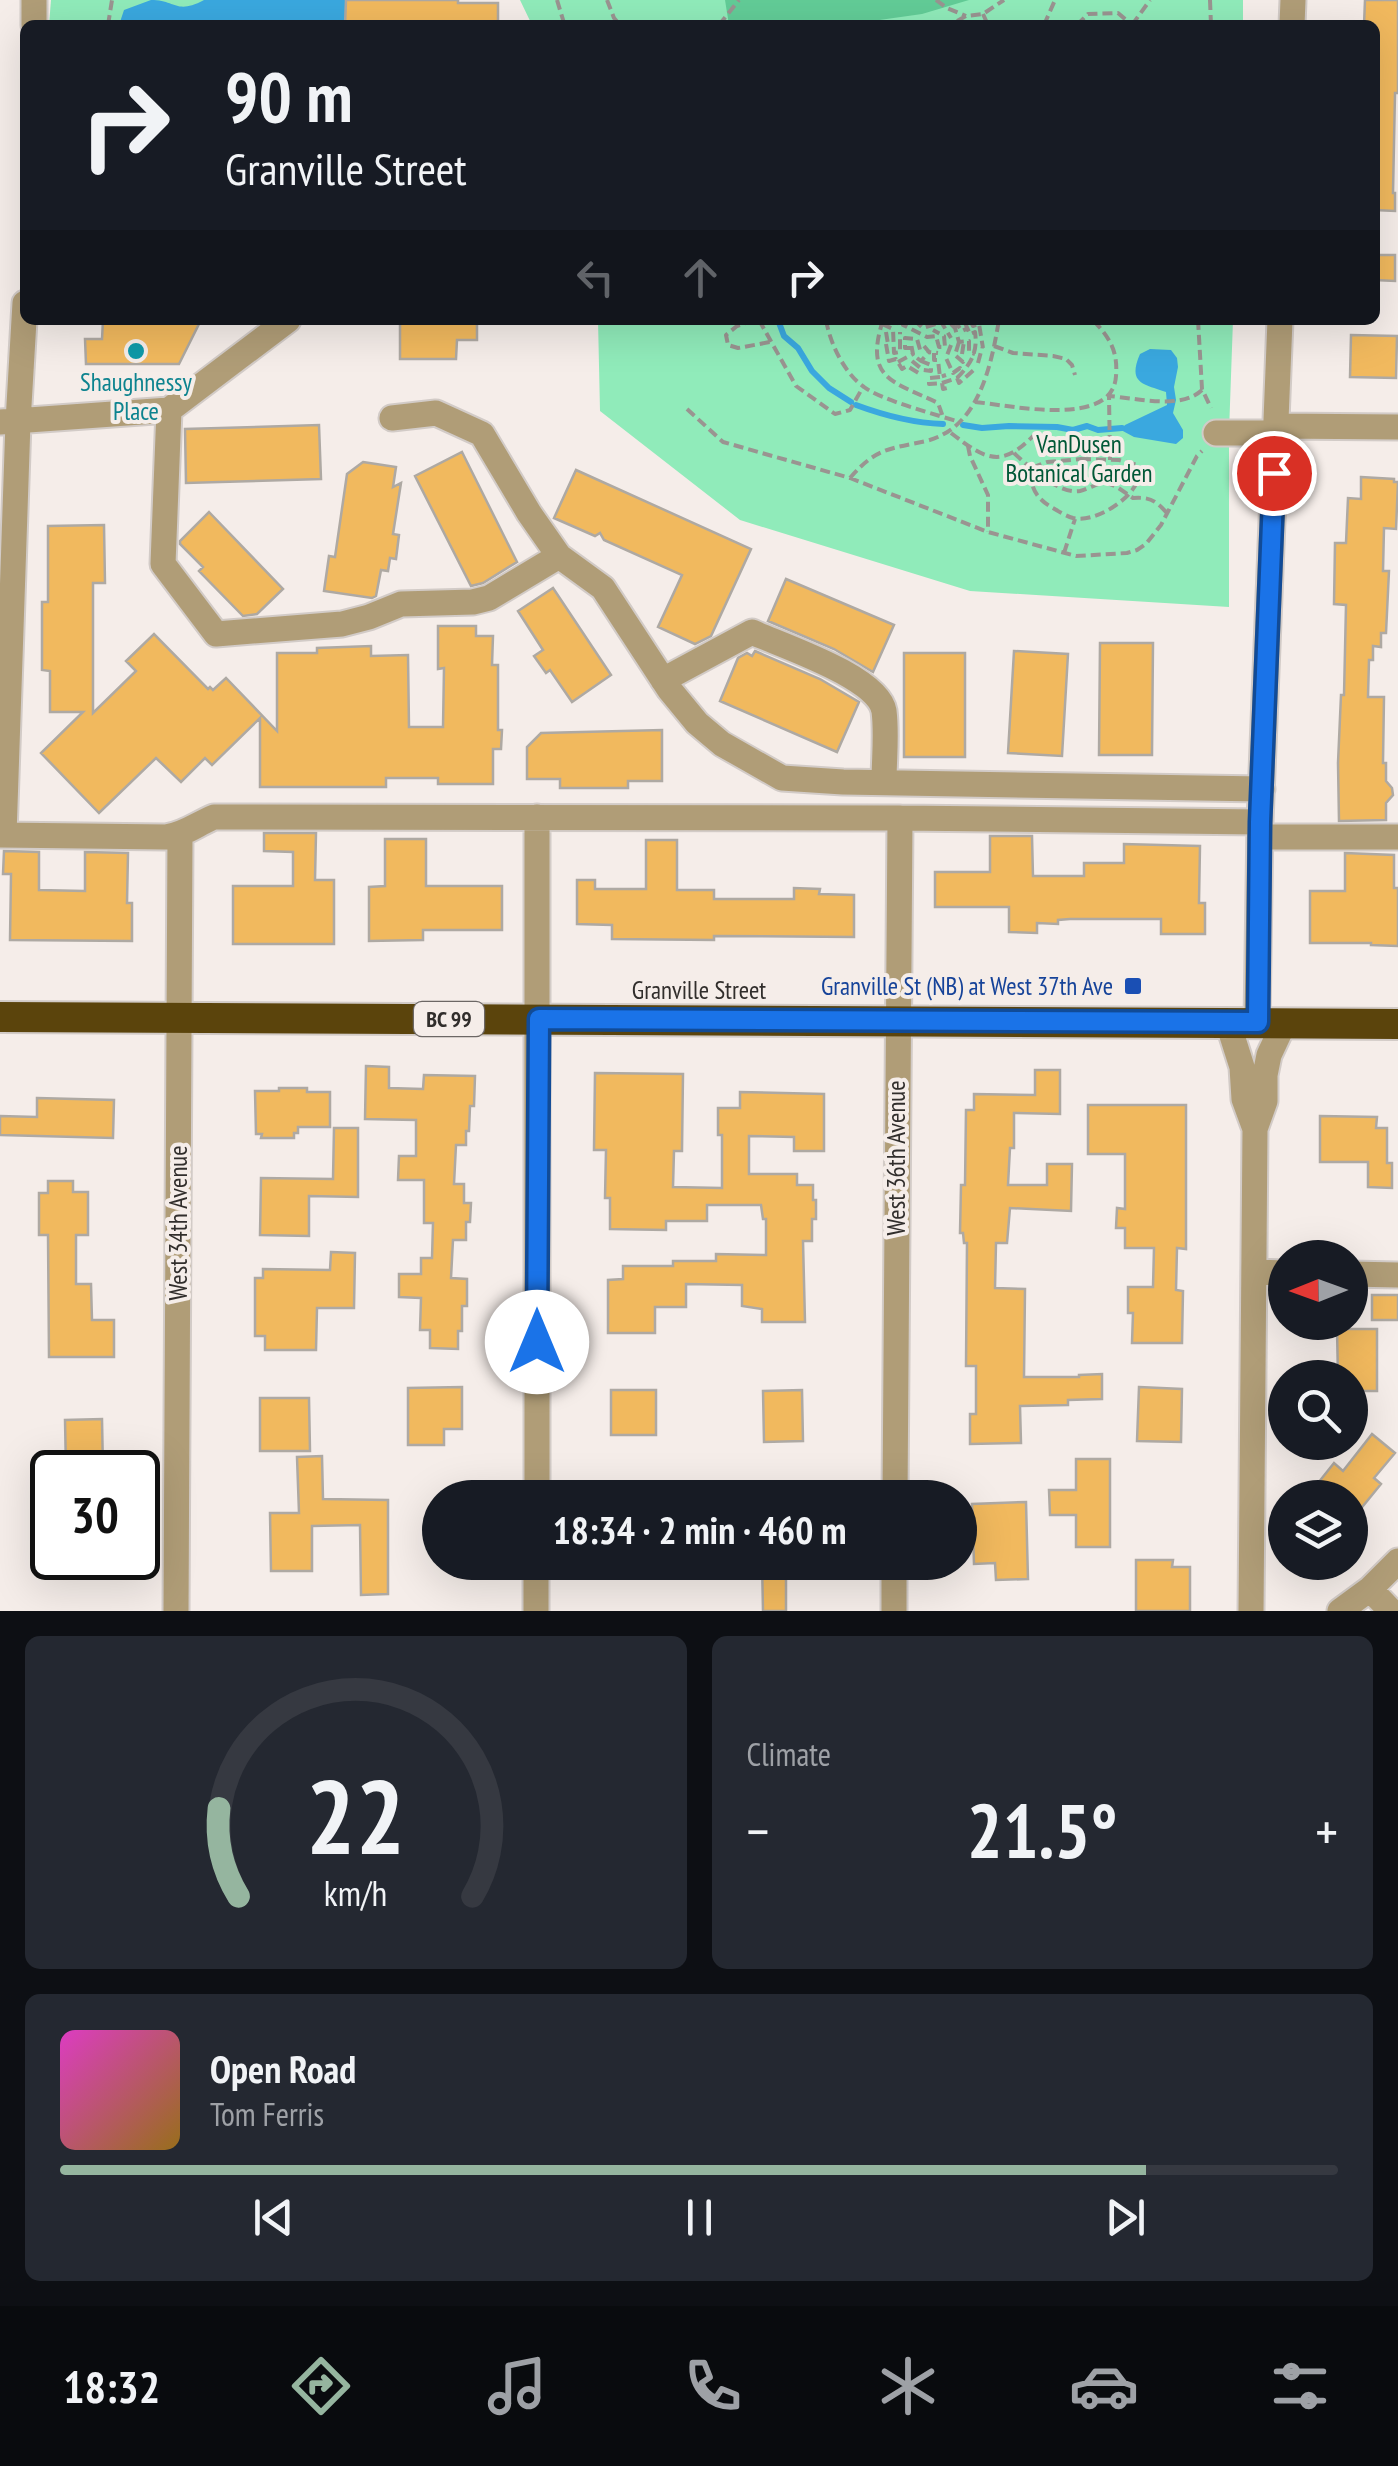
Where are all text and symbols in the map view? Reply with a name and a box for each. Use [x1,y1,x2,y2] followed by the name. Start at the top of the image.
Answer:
[225,51,353,141] text: 90 m
[60,60,190,190] icon: right
[225,139,467,197] text: Granville Street
[568,250,623,305] icon: left
[673,250,728,305] icon: ahead
[778,250,833,305] icon: right
[125,340,147,362] marker: Shaughnessy Place
[80,366,193,427] place label: Shaughnessy Place
[1005,428,1153,489] park label: VanDusen Botanical Garden
[1232,431,1317,516] pin
[1247,446,1302,501] icon: arrive
[821,970,1113,1002] place label: Granville St (NB) at West 37th Ave
[632,974,766,1006] street label: Granville Street
[1122,975,1144,997] marker: Granville St (NB) at West 37th Ave
[414,1002,484,1036] road number: BC 99
[880,1080,912,1236] street label: West 36th Avenue
[162,1145,194,1301] street label: West 34th Avenue
[1268,1240,1368,1340] north arrow
[1268,1240,1368,1580] map controls
[485,1290,589,1394] position arrow
[1268,1360,1368,1460] button: search
[30,1450,160,1580] speed limit sign: 30
[1268,1480,1368,1580] button: layers
[553,1505,846,1554] text: 18:34 · 2 min · 460 m
[747,1733,831,1775] text: Climate
[306,1748,405,1883] text: 22
[967,1782,1118,1879] text: 21.5°
[747,1795,769,1866] text: −
[1315,1795,1338,1866] text: +
[324,1870,387,1916] text: km/h
[210,2044,356,2093] text: Open Road
[210,2093,324,2135] text: Tom Ferris
[246,2190,301,2245] icon: previous
[672,2190,727,2245] icon: pause
[1098,2190,1153,2245] icon: next
[286,2351,356,2421] icon: directions
[482,2351,552,2421] icon: music
[678,2351,748,2421] icon: phone
[873,2351,943,2421] icon: climate
[1069,2351,1139,2421] icon: car
[1265,2351,1335,2421] icon: filters
[63,2357,160,2415] text: 18:32

